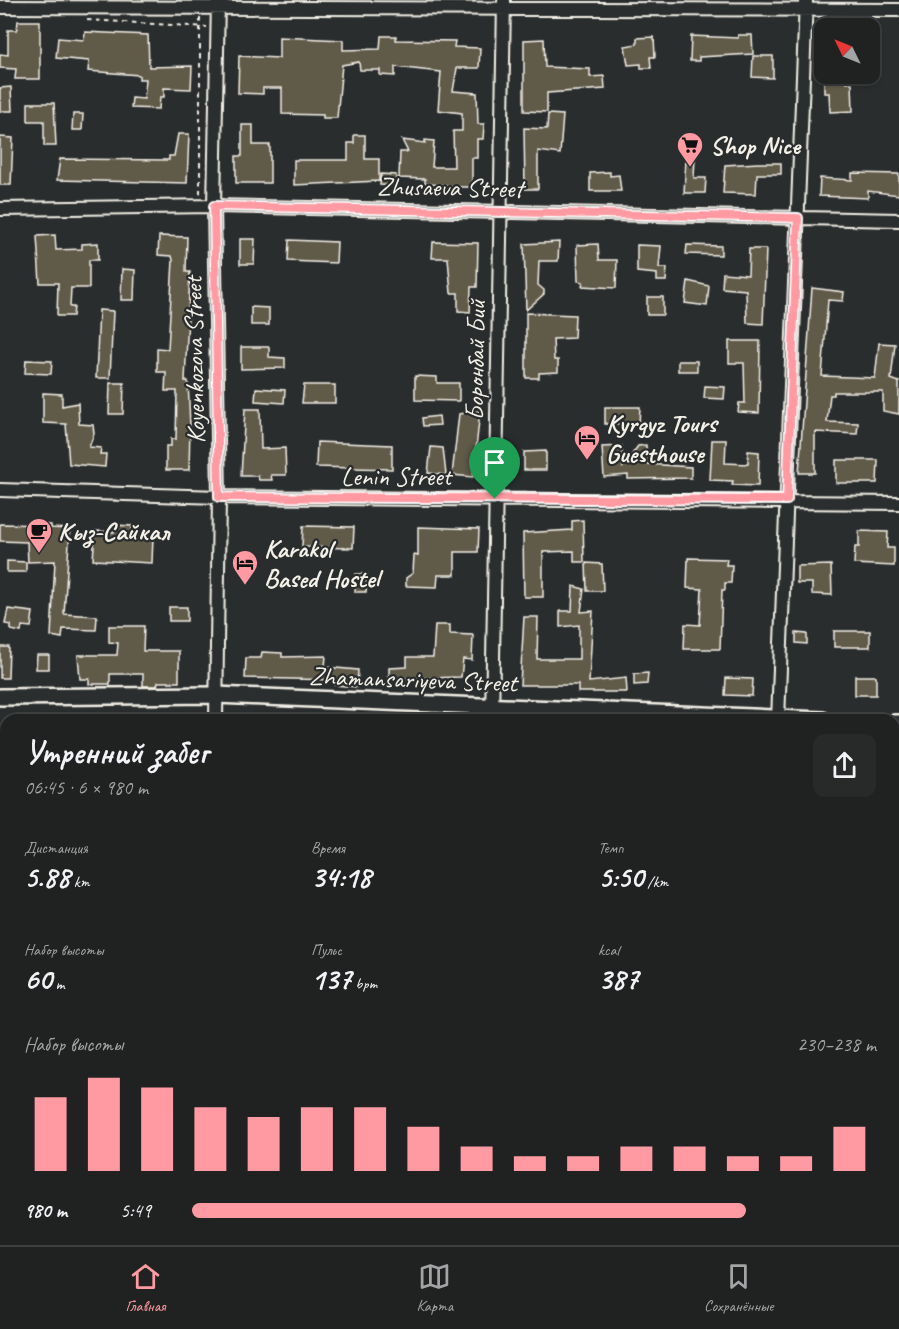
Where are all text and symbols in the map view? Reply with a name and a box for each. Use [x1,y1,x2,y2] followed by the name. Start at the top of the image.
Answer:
[814,18,880,84] north arrow
[814,18,880,84] map controls
[710,129,802,162] place label: Shop Nice
[675,130,705,168] supermarket icon: Shop Nice
[377,170,527,205] street label: Zhusaeva Street
[177,274,212,444] street label: Koyenkozova Street
[458,297,493,421] street label: Боронбай Бий
[606,407,719,470] place label: Kyrgyz Tours Guesthouse
[572,423,602,461] hotel icon: Kyrgyz Tours Guesthouse
[469,437,520,499] pin
[478,446,511,479] icon: arrive
[341,460,453,493] street label: Lenin Street
[58,515,172,548] place label: Кыз-Сайкал
[24,516,54,554] cafe icon: Кыз-Сайкал
[264,532,383,595] place label: Karakol Based Hostel
[230,548,260,586] hotel icon: Karakol Based Hostel
[309,659,520,700] street label: Zhamansariyeva Street
[24,731,208,773] text: Утренний забег
[813,734,876,797] button: share
[24,775,148,800] text: 06:45 · 6 × 980 m
[24,838,88,858] text: Дистанция
[311,838,345,858] text: Время
[598,838,624,858] text: Темп
[24,858,70,896] text: 5.88
[311,858,371,896] text: 34:18
[598,858,643,896] text: 5:50
[70,872,89,892] text: km
[643,872,668,892] text: /km
[24,940,103,960] text: Набор высоты
[311,940,342,960] text: Пульс
[598,940,619,960] text: kcal
[24,960,52,998] text: 60
[311,960,351,998] text: 137
[598,960,638,998] text: 387
[52,974,64,994] text: m
[351,974,377,994] text: bpm
[24,1032,123,1057] text: Набор высоты
[797,1032,876,1057] text: 230–238 m
[24,1198,67,1223] text: 980 m
[120,1198,151,1223] text: 5:49
[125,1260,166,1316] tab: Главная
[417,1260,453,1316] tab: Карта
[704,1260,774,1316] tab: Сохранённые

